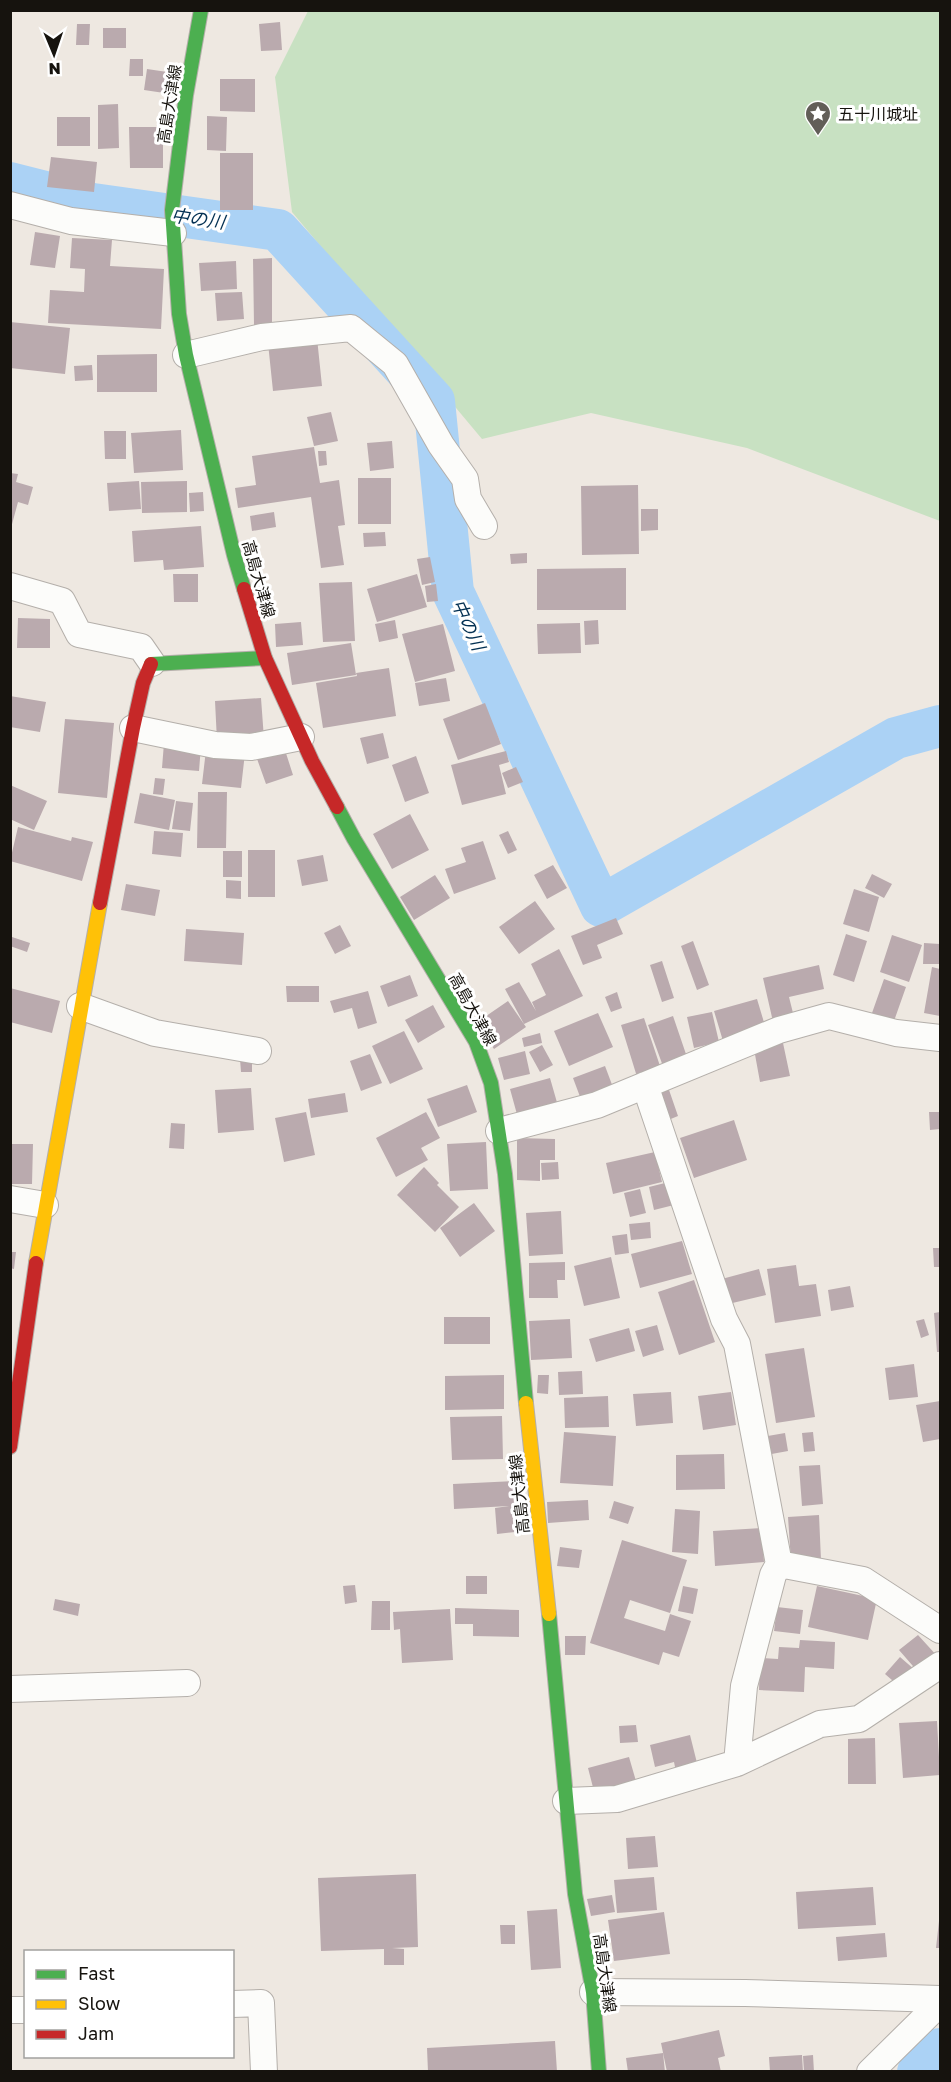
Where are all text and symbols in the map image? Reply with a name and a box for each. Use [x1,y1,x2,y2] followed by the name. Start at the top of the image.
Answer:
[24,24,84,84] north arrow
[48,59,61,79] text: N
[153,63,185,145] street label: 高島大津線
[803,99,833,137] place icon: 五十川城址
[838,104,918,124] place label: 五十川城址
[170,203,228,233] water label: 中の川
[238,538,280,620] street label: 高島大津線
[448,595,491,656] water label: 中の川
[445,969,501,1049] street label: 高島大津線
[505,1453,533,1535] street label: 高島大津線
[590,1932,620,2014] street label: 高島大津線
[24,1950,234,2058] legend
[78,1962,115,1984] text: Fast
[78,1992,121,2014] text: Slow
[78,2022,114,2044] text: Jam

